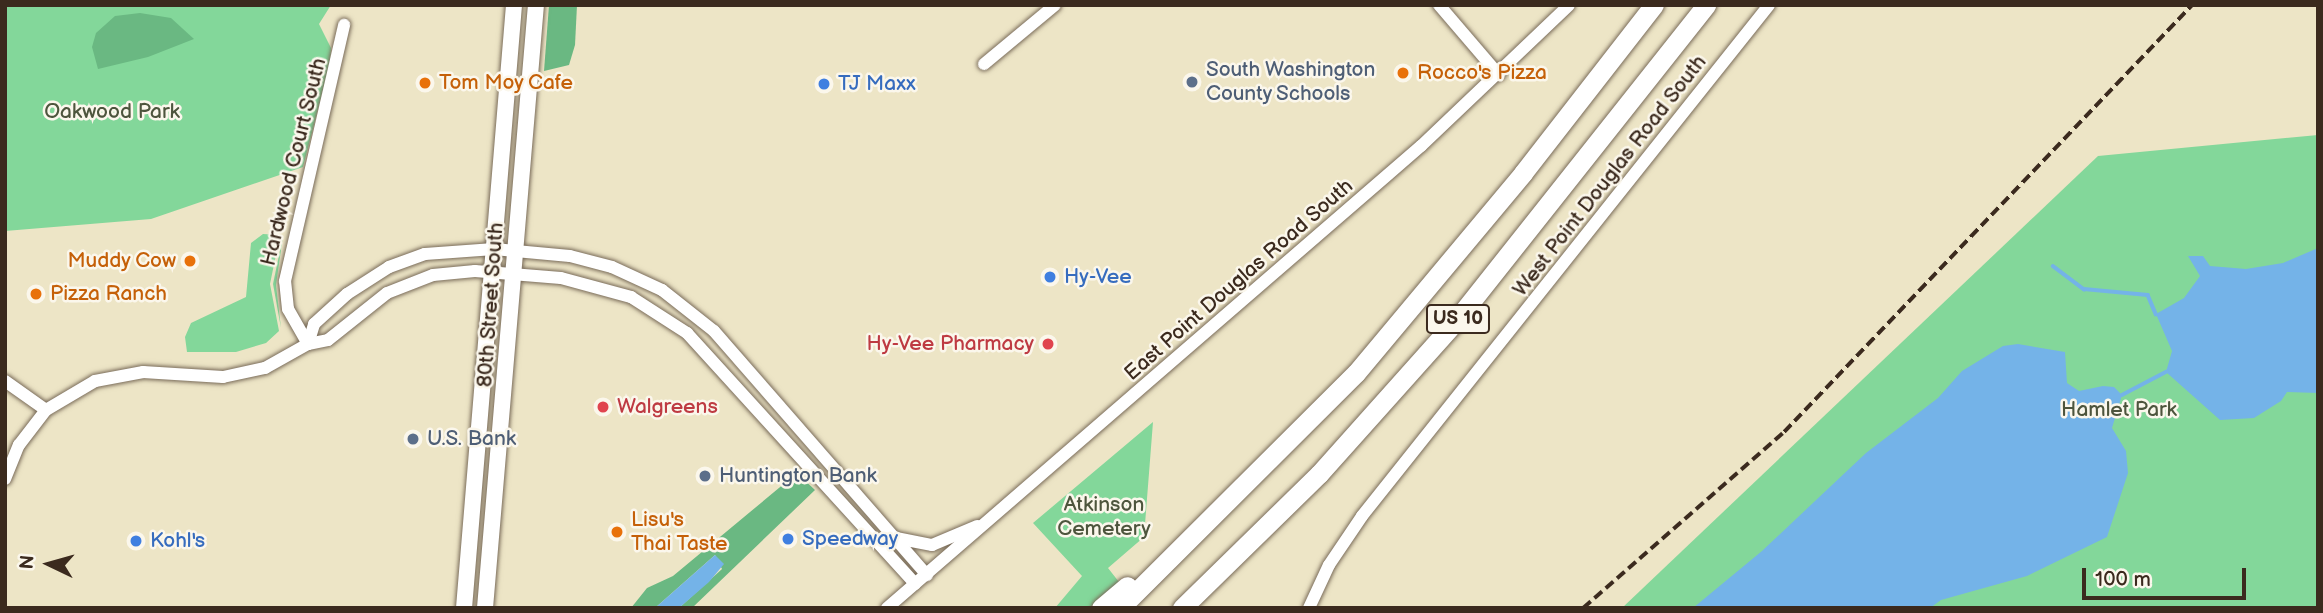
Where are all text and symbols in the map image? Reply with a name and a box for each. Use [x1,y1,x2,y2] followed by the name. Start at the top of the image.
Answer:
[1508,50,1712,302] street label: West Point Douglas Road South
[256,55,332,269] street label: Hardwood Court South
[1206,57,1376,107] place label: South Washington County Schools
[1417,60,1547,86] place label: Rocco's Pizza
[1395,65,1411,81] marker: Rocco's Pizza
[439,70,574,96] place label: Tom Moy Cafe
[838,71,916,97] place label: TJ Maxx
[1184,74,1200,90] marker: South Washington County Schools
[417,75,433,91] marker: Tom Moy Cafe
[816,76,832,92] marker: TJ Maxx
[44,99,180,125] park label: Oakwood Park
[1119,174,1359,386] street label: East Point Douglas Road South
[473,221,509,389] street label: 80th Street South
[66,248,176,274] place label: Muddy Cow
[182,253,198,269] marker: Muddy Cow
[1064,264,1132,290] place label: Hy-Vee
[1042,269,1058,285] marker: Hy-Vee
[50,281,167,307] place label: Pizza Ranch
[28,286,44,302] marker: Pizza Ranch
[1425,304,1491,334] road number: US 10
[867,331,1034,357] place label: Hy-Vee Pharmacy
[1040,336,1056,352] marker: Hy-Vee Pharmacy
[617,394,718,420] place label: Walgreens
[2061,397,2177,423] park label: Hamlet Park
[595,399,611,415] marker: Walgreens
[427,426,516,452] place label: U.S. Bank
[405,431,421,447] marker: U.S. Bank
[719,463,877,489] place label: Huntington Bank
[697,468,713,484] marker: Huntington Bank
[1057,492,1151,542] park label: Atkinson Cemetery
[631,507,728,557] place label: Lisu's Thai Taste
[609,524,625,540] marker: Lisu's Thai Taste
[802,526,898,552] place label: Speedway
[150,528,205,554] place label: Kohl's
[14,529,84,599] north arrow
[780,531,796,547] marker: Speedway
[128,533,144,549] marker: Kohl's
[16,554,40,570] text: N
[2085,554,2250,598] scale bar
[2095,567,2151,592] text: 100 m

